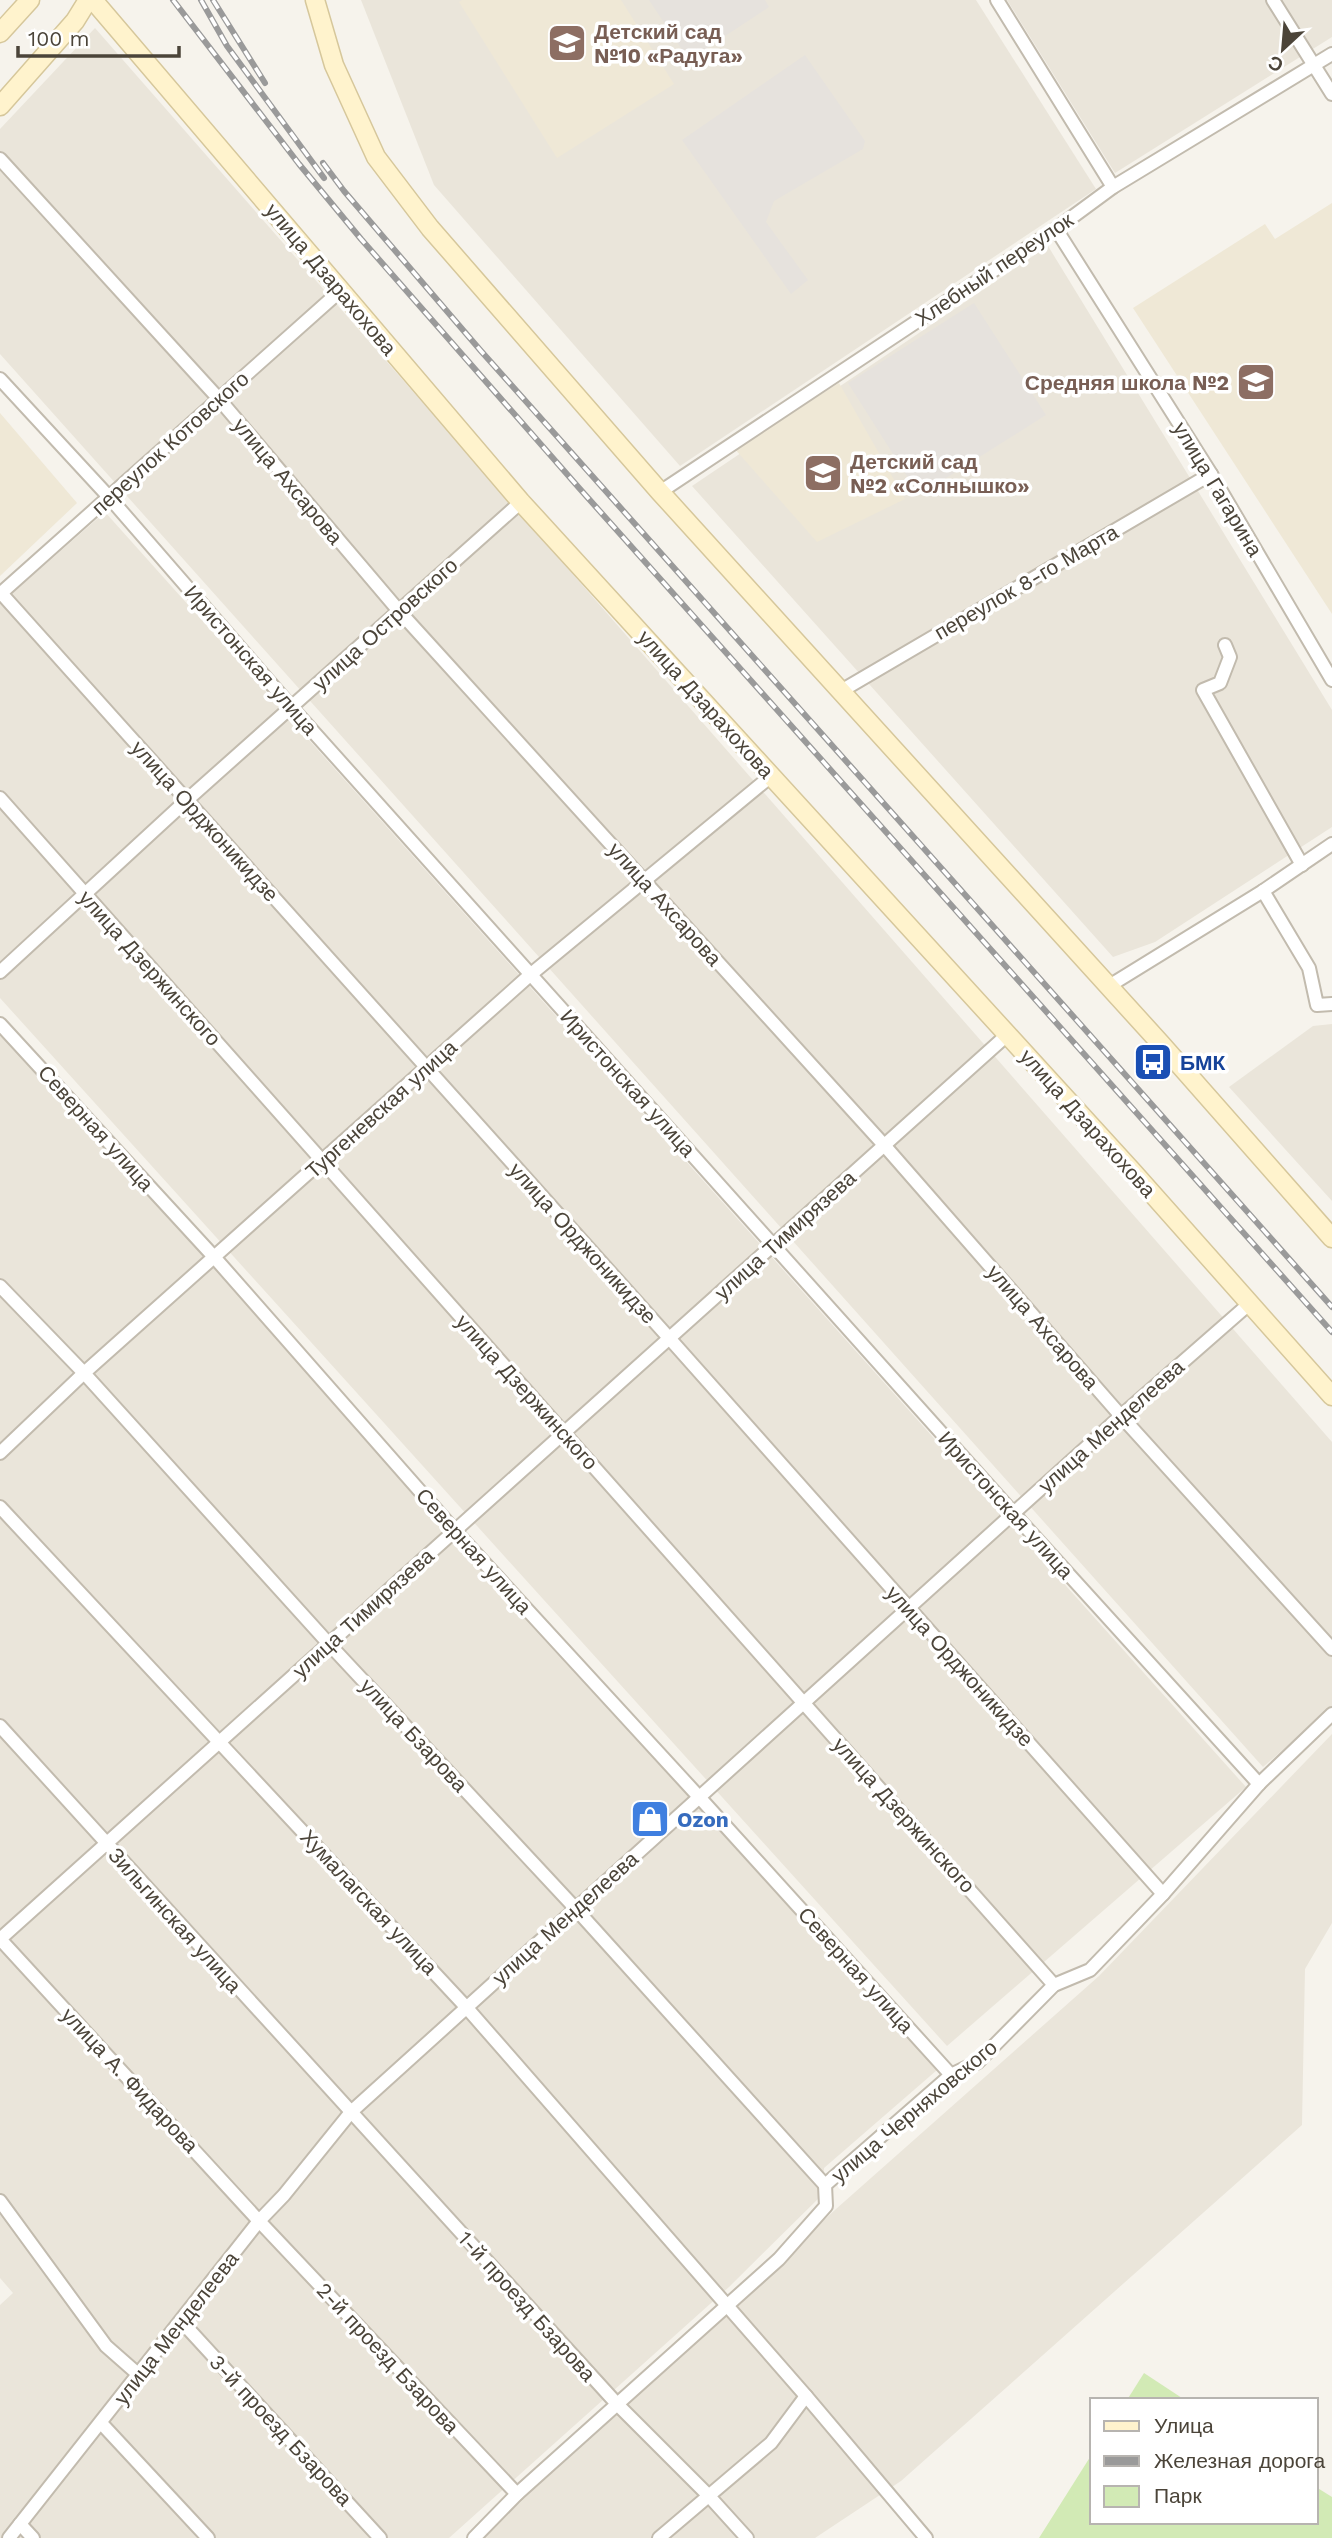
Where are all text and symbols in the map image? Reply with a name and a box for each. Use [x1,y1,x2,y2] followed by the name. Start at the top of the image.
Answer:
[18,14,178,58] scale bar
[1248,14,1318,84] north arrow
[594,19,743,68] place label: Детский сад №10 «Радуга»
[546,22,588,64] school or university icon: Детский сад №10 «Радуга»
[28,26,90,51] text: 100 m
[1264,50,1287,77] text: С
[260,198,402,360] street label: улица Дзарахохова
[910,206,1078,331] street label: Хлебный переулок
[1235,361,1277,403] school or university icon: Средняя школа №2
[86,366,254,520] street label: переулок Котовского
[1025,370,1229,395] place label: Средняя школа №2
[228,413,348,550] street label: улица Ахсарова
[1168,417,1268,561] street label: улица Гагарина
[850,449,1030,498] place label: Детский сад №2 «Солнышко»
[802,452,844,494] school or university icon: Детский сад №2 «Солнышко»
[930,519,1123,645] street label: переулок 8-го Марта
[307,552,463,696] street label: улица Островского
[179,580,323,740] street label: Иристонская улица
[633,625,779,783] street label: улица Дзарахохова
[126,735,284,907] street label: улица Орджоникидзе
[603,837,727,971] street label: улица Ахсарова
[74,885,226,1051] street label: улица Дзержинского
[555,1004,701,1162] street label: Иристонская улица
[300,1034,462,1183] street label: Тургеневская улица
[1132,1041,1174,1083] bus stop icon: БМК
[1015,1044,1161,1202] street label: улица Дзарахохова
[1180,1050,1226,1075] place label: БМК
[33,1060,159,1196] street label: Северная улица
[504,1157,662,1329] street label: улица Орджоникидзе
[709,1165,861,1305] street label: улица Тимирязева
[982,1259,1104,1395] street label: улица Ахсарова
[451,1309,603,1475] street label: улица Дзержинского
[1033,1354,1189,1498] street label: улица Менделеева
[933,1426,1079,1584] street label: Иристонская улица
[411,1483,537,1619] street label: Северная улица
[287,1543,439,1683] street label: улица Тимирязева
[881,1580,1039,1752] street label: улица Орджоникидзе
[355,1673,473,1797] street label: улица Бзарова
[828,1732,980,1898] street label: улица Дзержинского
[629,1798,671,1840] shop icon: Ozon
[677,1807,729,1832] place label: Ozon
[295,1824,443,1980] street label: Хумалагская улица
[103,1842,247,1998] street label: Зильгинская улица
[487,1846,643,1990] street label: улица Менделеева
[793,1902,919,2038] street label: Северная улица
[56,2002,204,2158] street label: улица А. Фидарова
[826,2034,1002,2188] street label: улица Черняховского
[453,2226,601,2386] street label: 1-й проезд Бзарова
[108,2246,244,2410] street label: улица Менделеева
[312,2277,465,2439] street label: 2-й проезд Бзарова
[205,2349,358,2511] street label: 3-й проезд Бзарова
[1090,2398,1318,2524] legend
[1154,2413,1214,2438] text: Улица
[1154,2448,1326,2473] text: Железная дорога
[1154,2483,1202,2508] text: Парк

